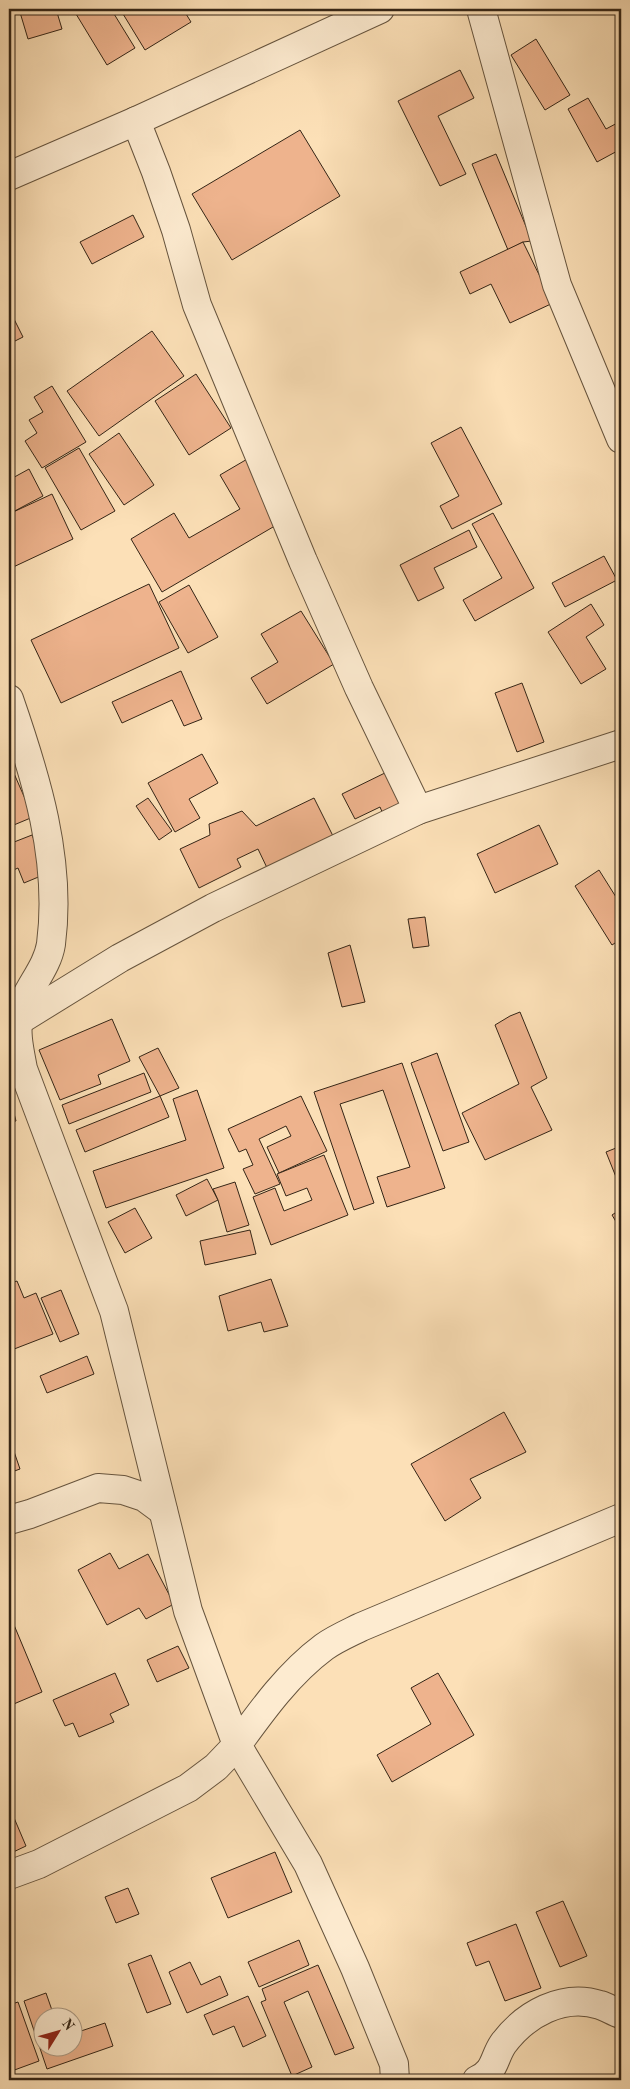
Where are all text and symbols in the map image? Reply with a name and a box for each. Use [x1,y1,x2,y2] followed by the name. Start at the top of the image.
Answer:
[32,2006,82,2056] north arrow
[59,2016,77,2034] text: N

